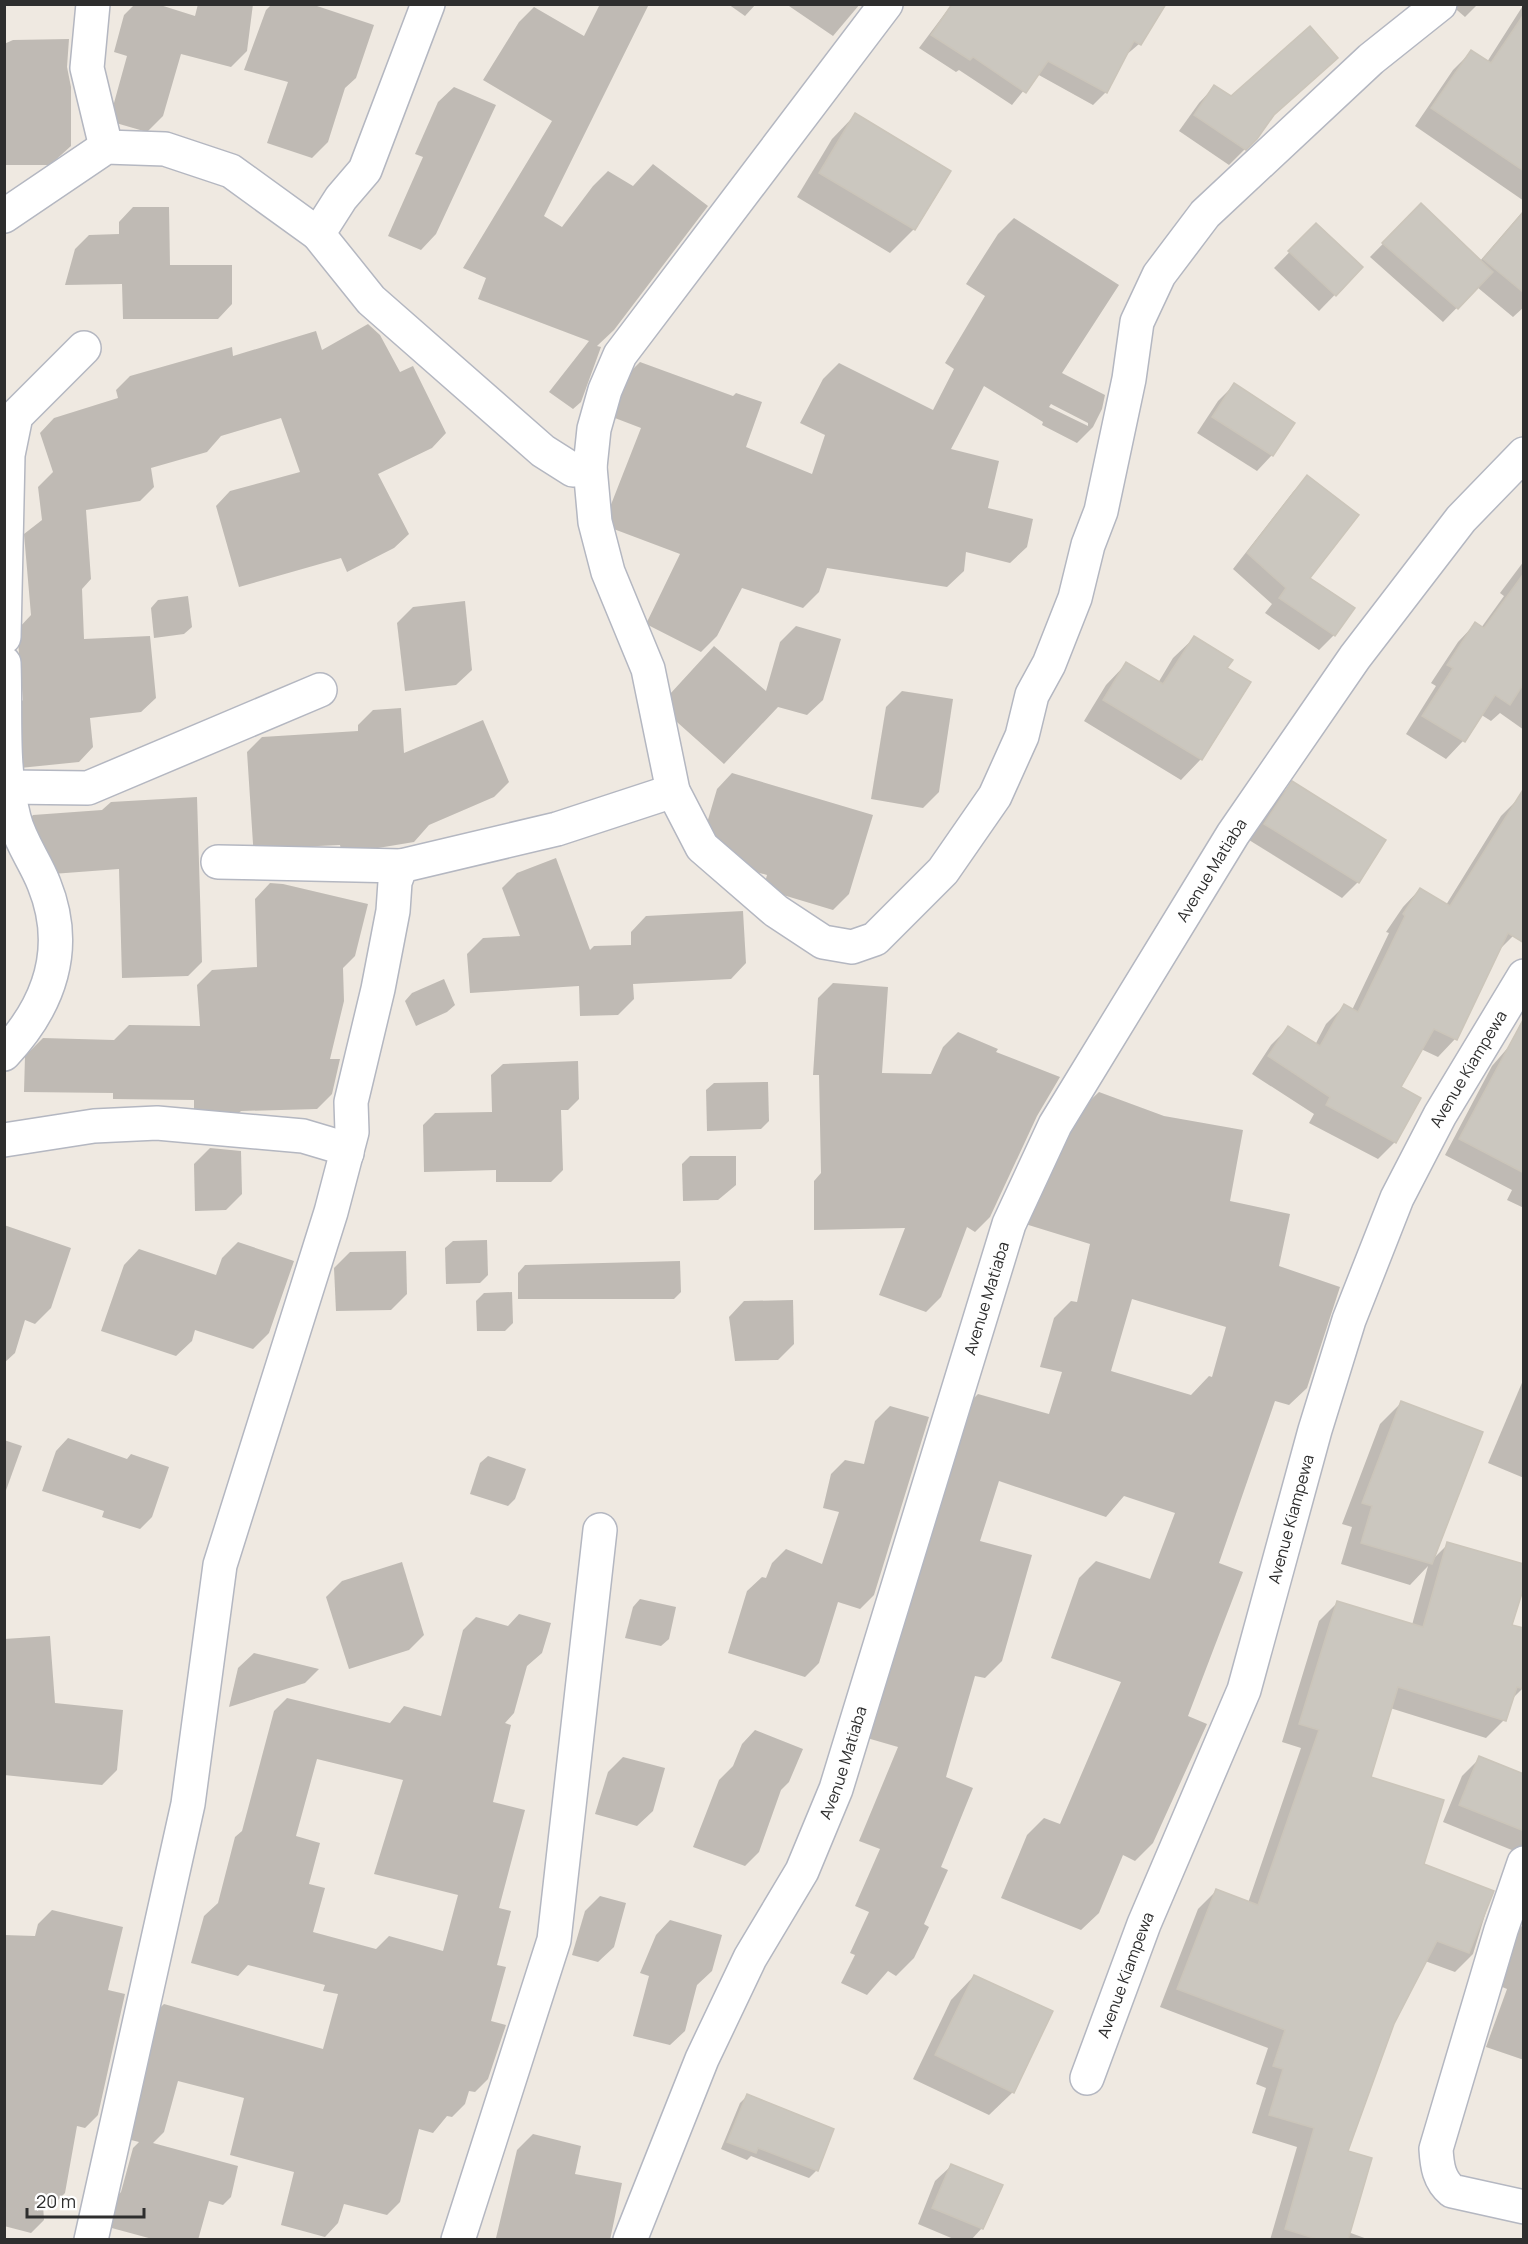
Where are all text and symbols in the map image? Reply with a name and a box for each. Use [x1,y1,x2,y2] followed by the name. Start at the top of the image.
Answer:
[1171,814,1252,926] street label: Avenue Matiaba
[1425,1006,1512,1131] street label: Avenue Kiampewa
[959,1239,1014,1358] street label: Avenue Matiaba
[1263,1452,1319,1586] street label: Avenue Kiampewa
[814,1703,872,1822] street label: Avenue Matiaba
[1092,1908,1159,2041] street label: Avenue Kiampewa
[27,2181,144,2219] scale bar
[36,2189,76,2213] text: 20 m

